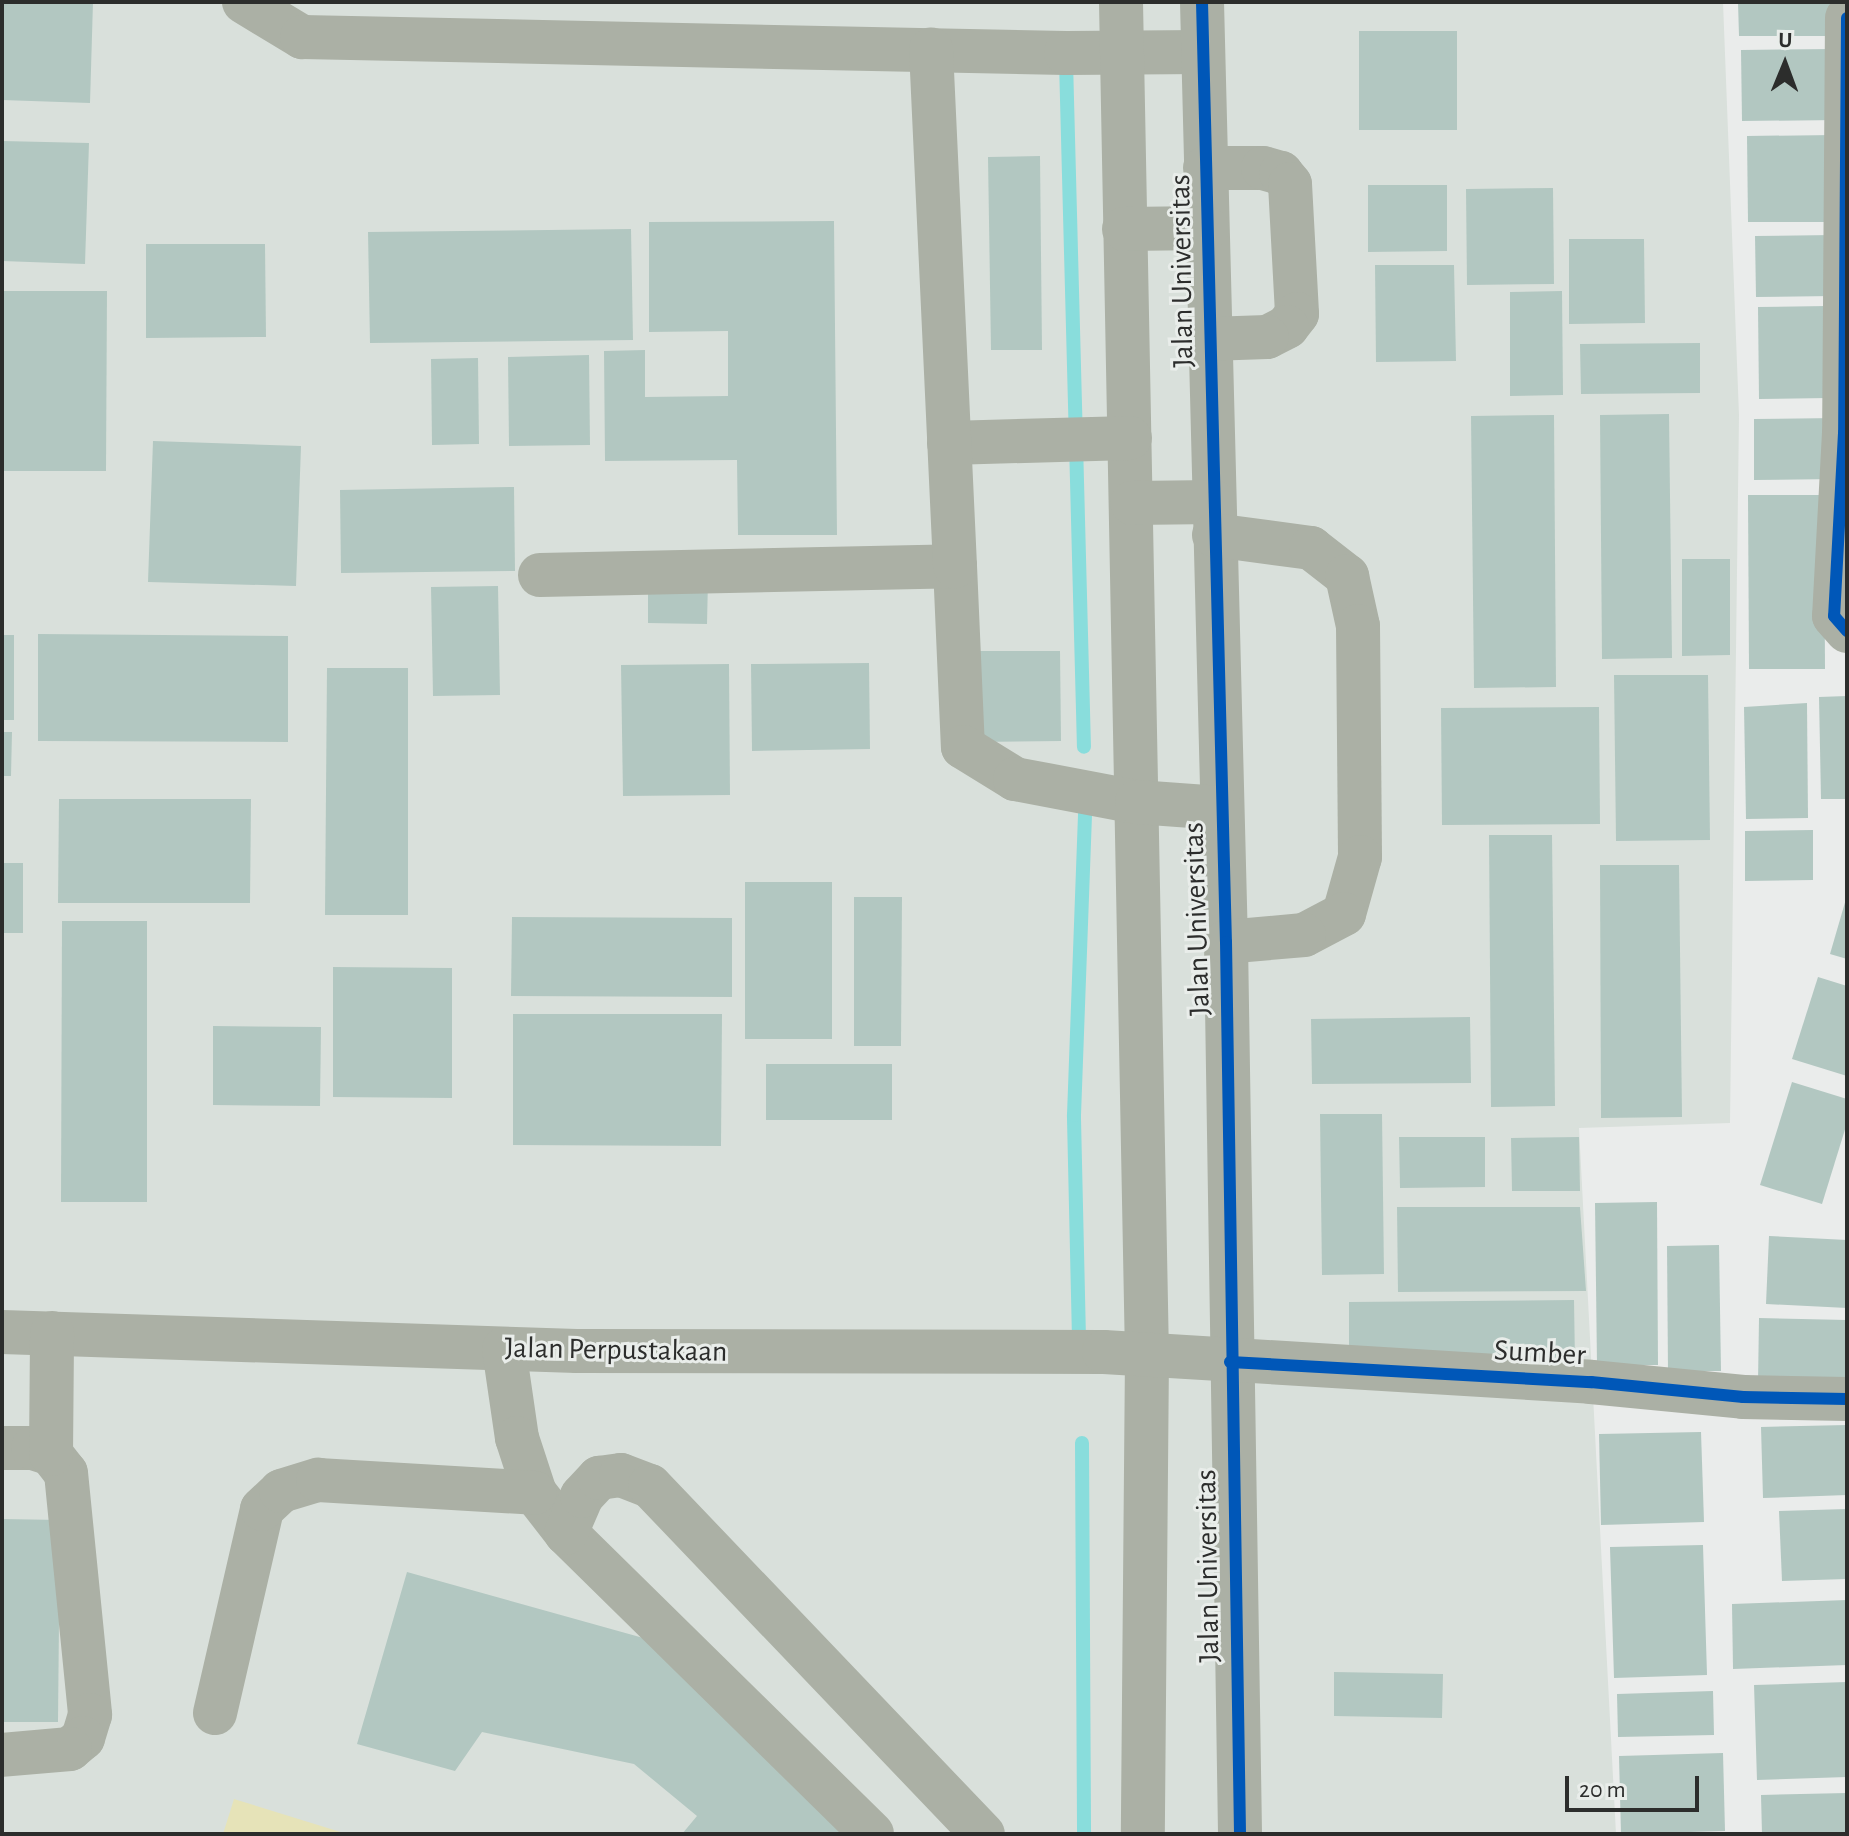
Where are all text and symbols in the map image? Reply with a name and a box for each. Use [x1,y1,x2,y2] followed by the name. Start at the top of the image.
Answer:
[1745,24,1825,104] north arrow
[1778,29,1793,51] text: U
[1162,174,1202,368] street label: Jalan Universitas
[1176,822,1218,1016] street label: Jalan Universitas
[504,1330,728,1370] street label: Jalan Perpustakaan
[1493,1333,1587,1373] street label: Sumber
[1188,1469,1228,1663] street label: Jalan Universitas
[1569,1760,1703,1810] scale bar
[1579,1778,1626,1802] text: 20 m

